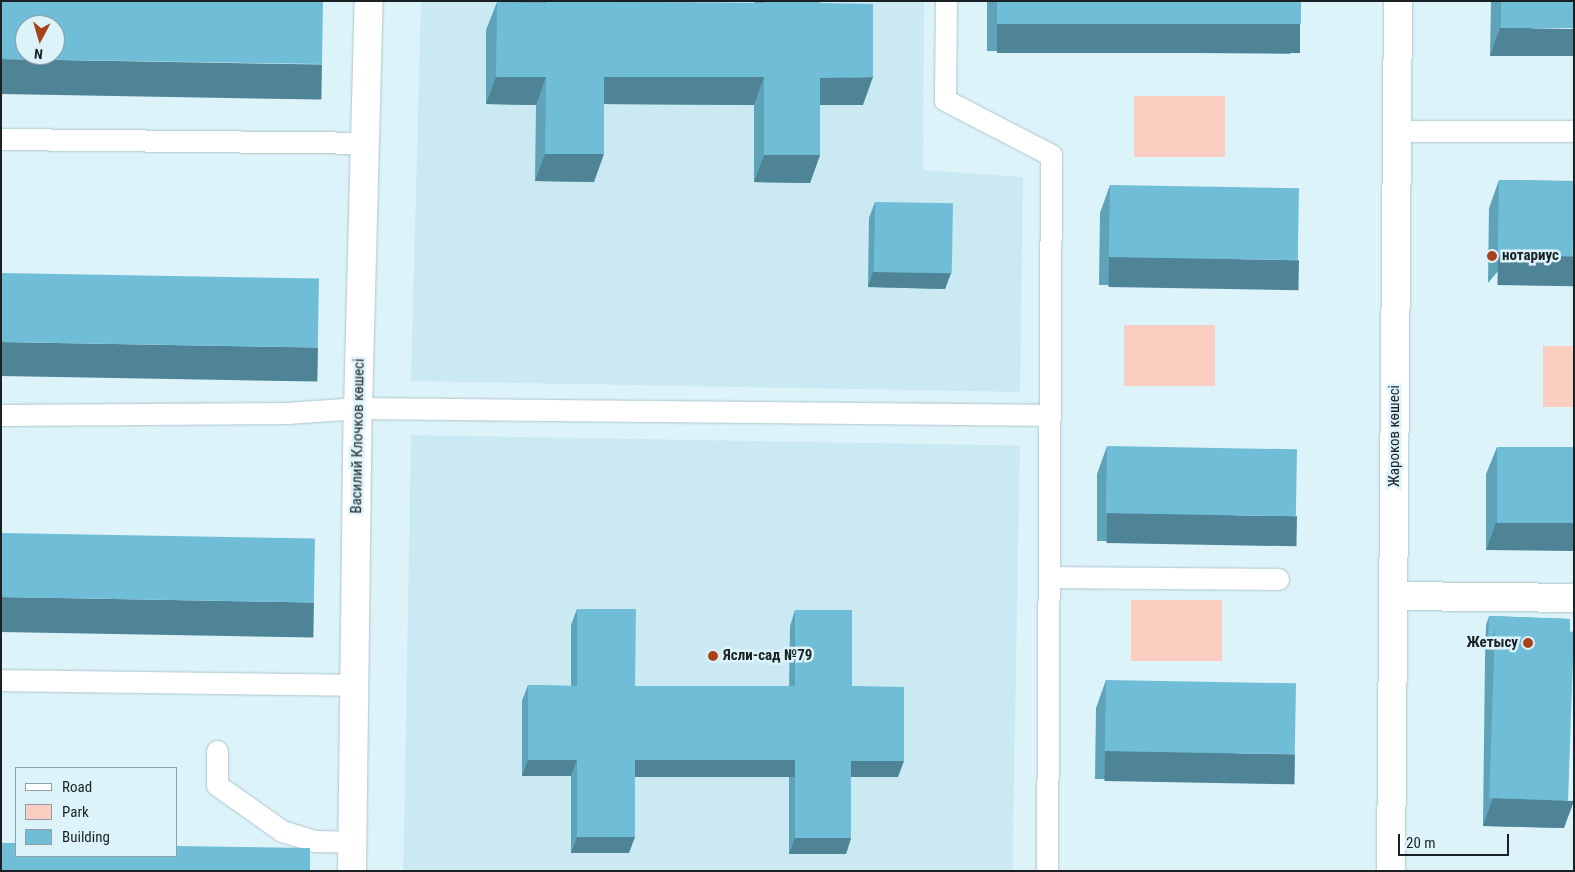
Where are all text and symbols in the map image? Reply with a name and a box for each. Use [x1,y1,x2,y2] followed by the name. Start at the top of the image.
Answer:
[15,15,65,65] north arrow
[33,46,44,62] text: N
[1502,247,1559,265] place label: нотариус
[1486,250,1498,262] marker: нотариус
[348,358,368,514] street label: Василий Клочков көшесі
[1386,385,1404,487] street label: Жароков көшесі
[1467,634,1518,652] place label: Жетысу
[1522,637,1534,649] marker: Жетысу
[723,647,812,665] place label: Ясли-сад №79
[707,650,719,662] marker: Ясли-сад №79
[15,767,178,857] legend
[62,778,92,796] text: Road
[62,803,89,821] text: Park
[1400,824,1511,856] scale bar
[62,828,110,846] text: Building
[1406,834,1436,852] text: 20 m

